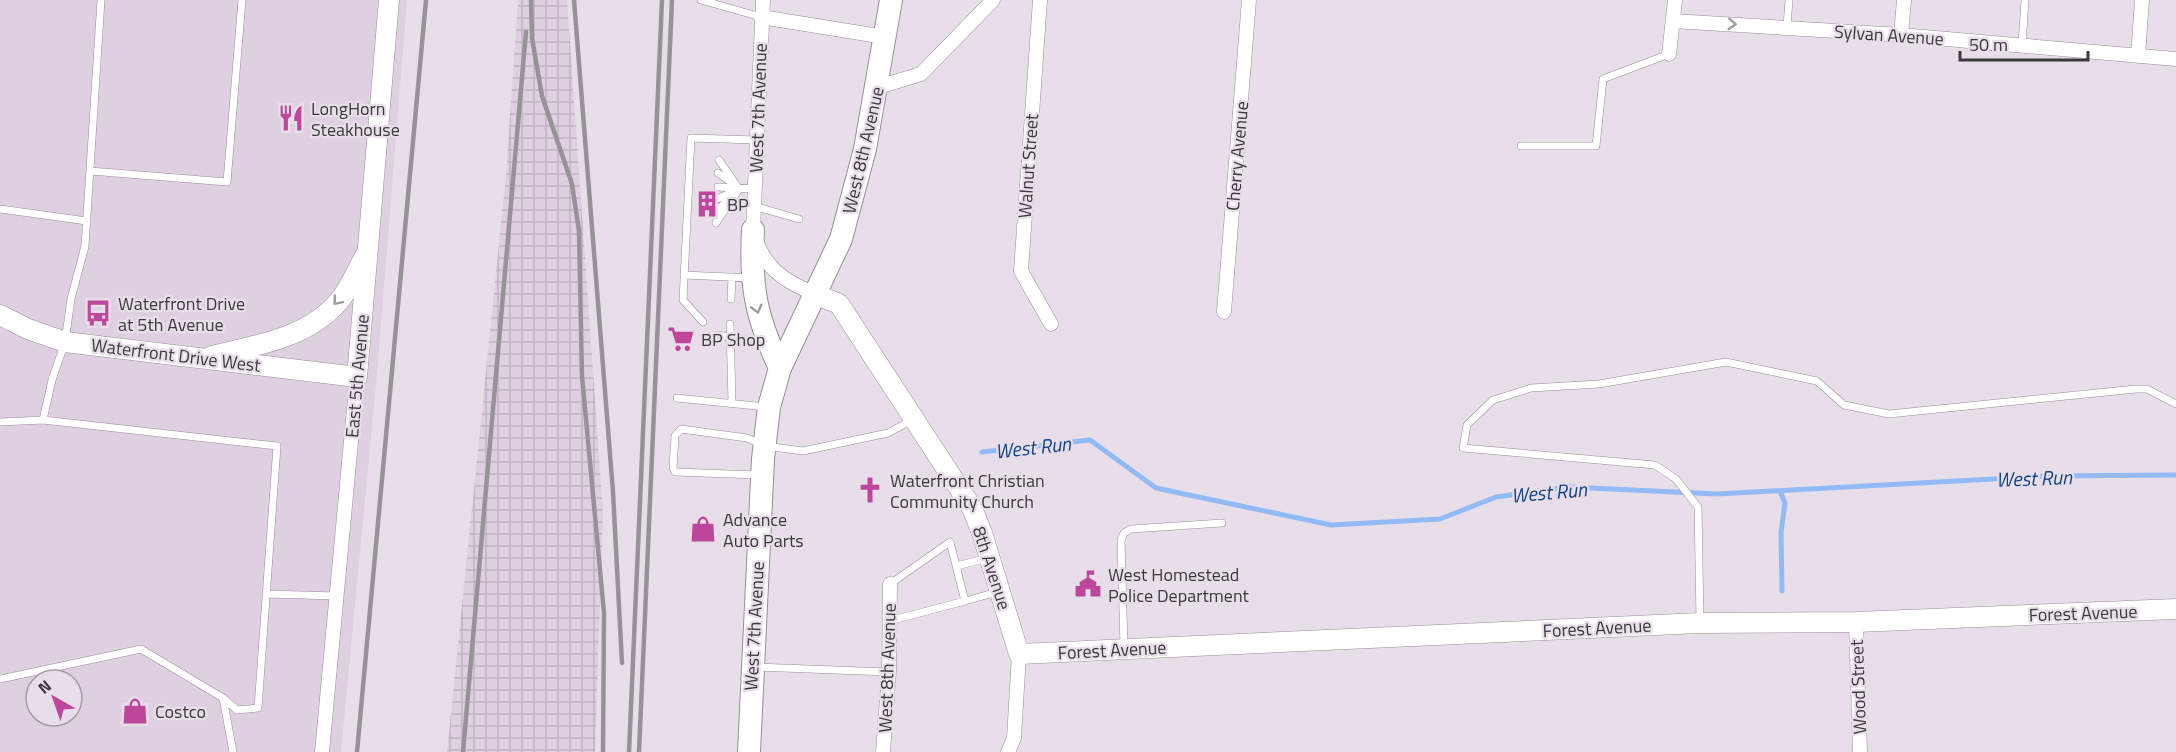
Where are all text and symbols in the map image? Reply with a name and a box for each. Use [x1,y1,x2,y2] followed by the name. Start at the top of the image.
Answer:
[1727,18,1736,31] one-way arrow
[1833,18,1945,52] street label: Sylvan Avenue
[1960,24,2088,62] scale bar
[1969,31,2008,58] text: 50 m
[742,43,774,173] street label: West 7th Avenue
[835,84,891,216] street label: West 8th Avenue
[311,95,400,143] place label: LongHorn Steakhouse
[1219,100,1255,212] street label: Cherry Avenue
[276,103,306,133] restaurant icon: LongHorn Steakhouse
[1011,112,1045,219] street label: Walnut Street
[692,189,722,219] building icon: BP
[727,191,749,218] place label: BP
[118,290,245,338] place label: Waterfront Drive at 5th Avenue
[334,294,345,305] one-way arrow
[83,298,113,328] bus stop icon: Waterfront Drive at 5th Avenue
[750,304,763,314] one-way arrow
[338,313,376,439] street label: East 5th Avenue
[666,324,696,354] supermarket icon: BP Shop
[701,326,765,353] place label: BP Shop
[90,331,263,379] street label: Waterfront Drive West
[994,428,1073,466] water label: West Run
[1996,461,2074,495] water label: West Run
[890,467,1045,515] place label: Waterfront Christian Community Church
[1510,473,1589,511] water label: West Run
[855,475,885,505] church icon: Waterfront Christian Community Church
[723,506,804,554] place label: Advance Auto Parts
[688,514,718,544] shop icon: Advance Auto Parts
[966,523,1018,613] street label: 8th Avenue
[737,561,771,691] street label: West 7th Avenue
[1108,561,1249,609] place label: West Homestead Police Department
[1073,569,1103,599] public building icon: West Homestead Police Department
[2028,598,2138,628] street label: Forest Avenue
[871,603,903,733] street label: West 8th Avenue
[1542,612,1652,644] street label: Forest Avenue
[1057,634,1167,666] street label: Forest Avenue
[1843,639,1873,735] street label: Wood Street
[24,668,84,728] north arrow
[32,674,56,699] text: N
[120,696,150,726] shop icon: Costco
[155,698,206,725] place label: Costco

